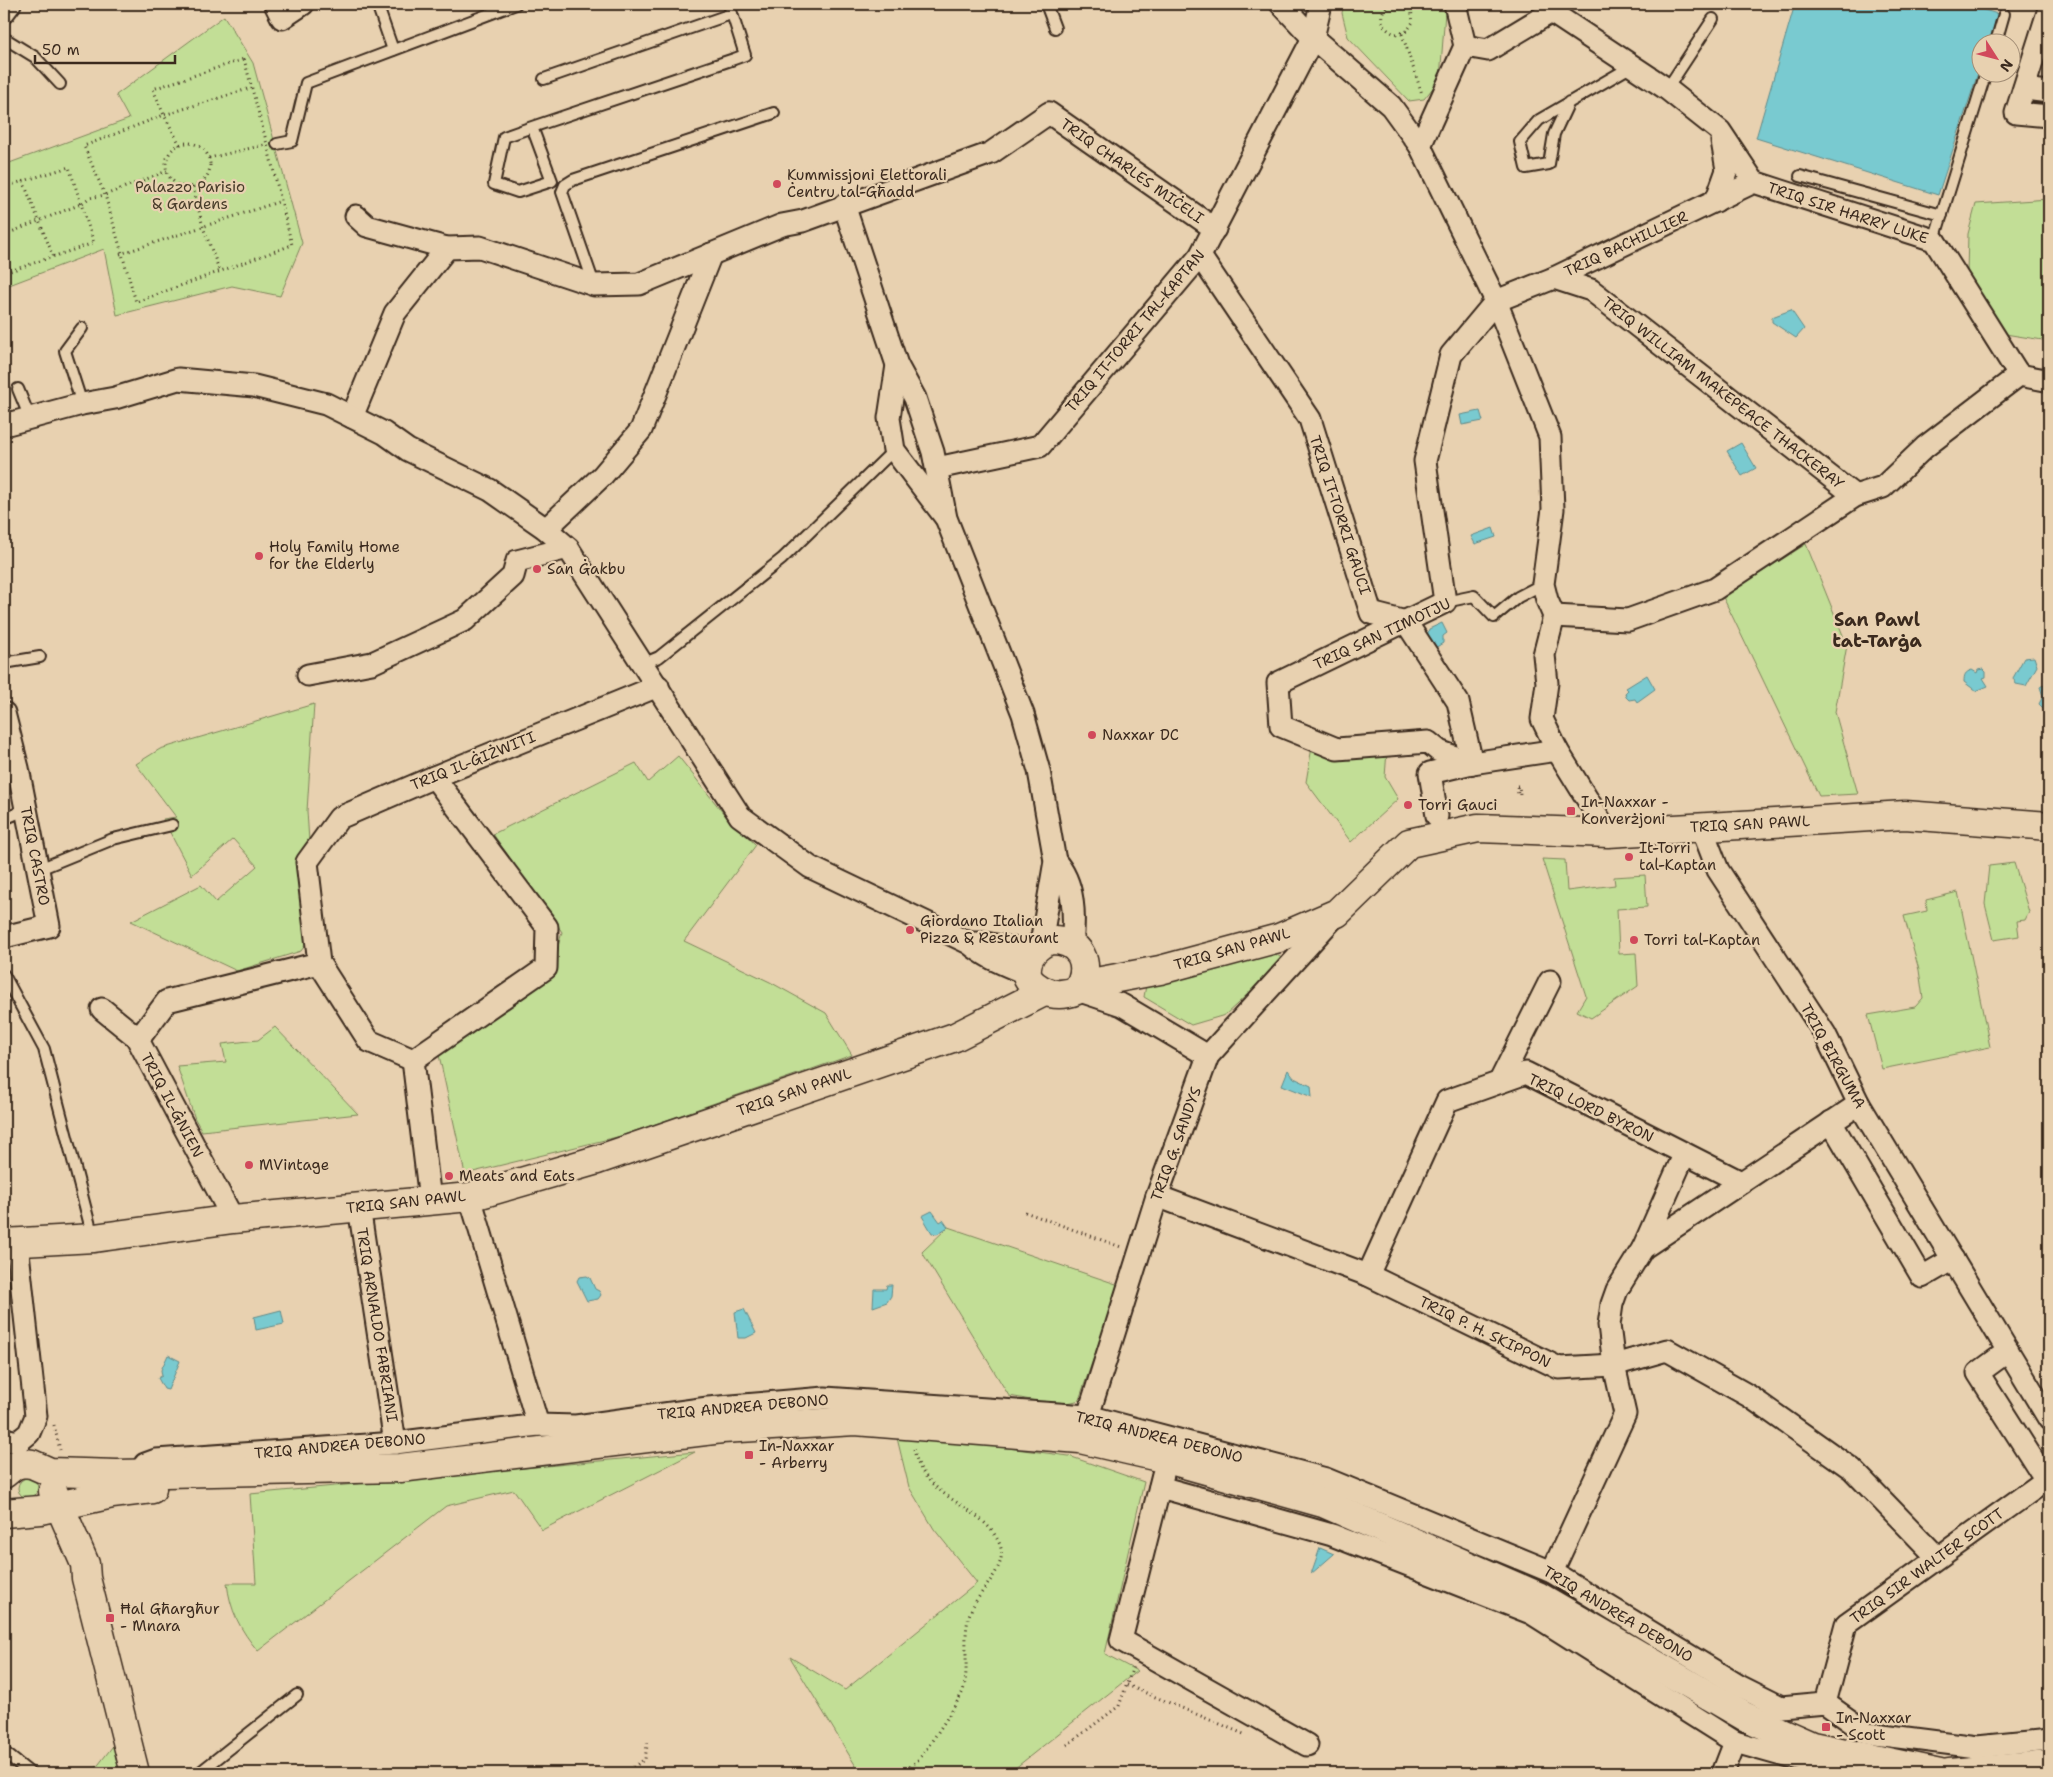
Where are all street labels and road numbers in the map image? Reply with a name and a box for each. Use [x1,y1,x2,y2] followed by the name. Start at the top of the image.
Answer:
[1056,114,1208,228] street label: TRIQ CHARLES MIĊELI
[1765,178,1931,248] street label: TRIQ SIR HARRY LUKE
[1561,207,1691,281] street label: TRIQ BACHILLIER
[1061,245,1209,417] street label: TRIQ IT-TORRI TAL-KAPTAN
[1598,292,1848,494] street label: TRIQ WILLIAM MAKEPEACE THACKERAY
[1305,433,1375,597] street label: TRIQ IT-TORRI GAUCI
[1310,593,1454,675] street label: TRIQ SAN TIMOTJU
[408,727,538,795] street label: TRIQ IL-ĠIŻWITI
[16,805,54,907] street label: TRIQ CASTRO
[1690,811,1810,837] street label: TRIQ SAN PAWL
[1172,923,1292,975] street label: TRIQ SAN PAWL
[1796,1000,1870,1112] street label: TRIQ BIRGUMA
[136,1049,208,1161] street label: TRIQ IL-ĠNIEN
[734,1063,854,1121] street label: TRIQ SAN PAWL
[1525,1069,1657,1147] street label: TRIQ LORD BYRON
[1146,1084,1206,1204] street label: TRIQ G. SANDYS
[345,1186,467,1218] street label: TRIQ SAN PAWL
[352,1226,402,1424] street label: TRIQ ARNALDO FABRIANI
[1416,1291,1554,1373] street label: TRIQ P. H. SKIPPON
[657,1390,829,1424] street label: TRIQ ANDREA DEBONO
[1073,1407,1245,1467] street label: TRIQ ANDREA DEBONO
[254,1429,426,1463] street label: TRIQ ANDREA DEBONO
[1846,1503,2008,1629] street label: TRIQ SIR WALTER SCOTT
[1539,1561,1697,1667] street label: TRIQ ANDREA DEBONO

